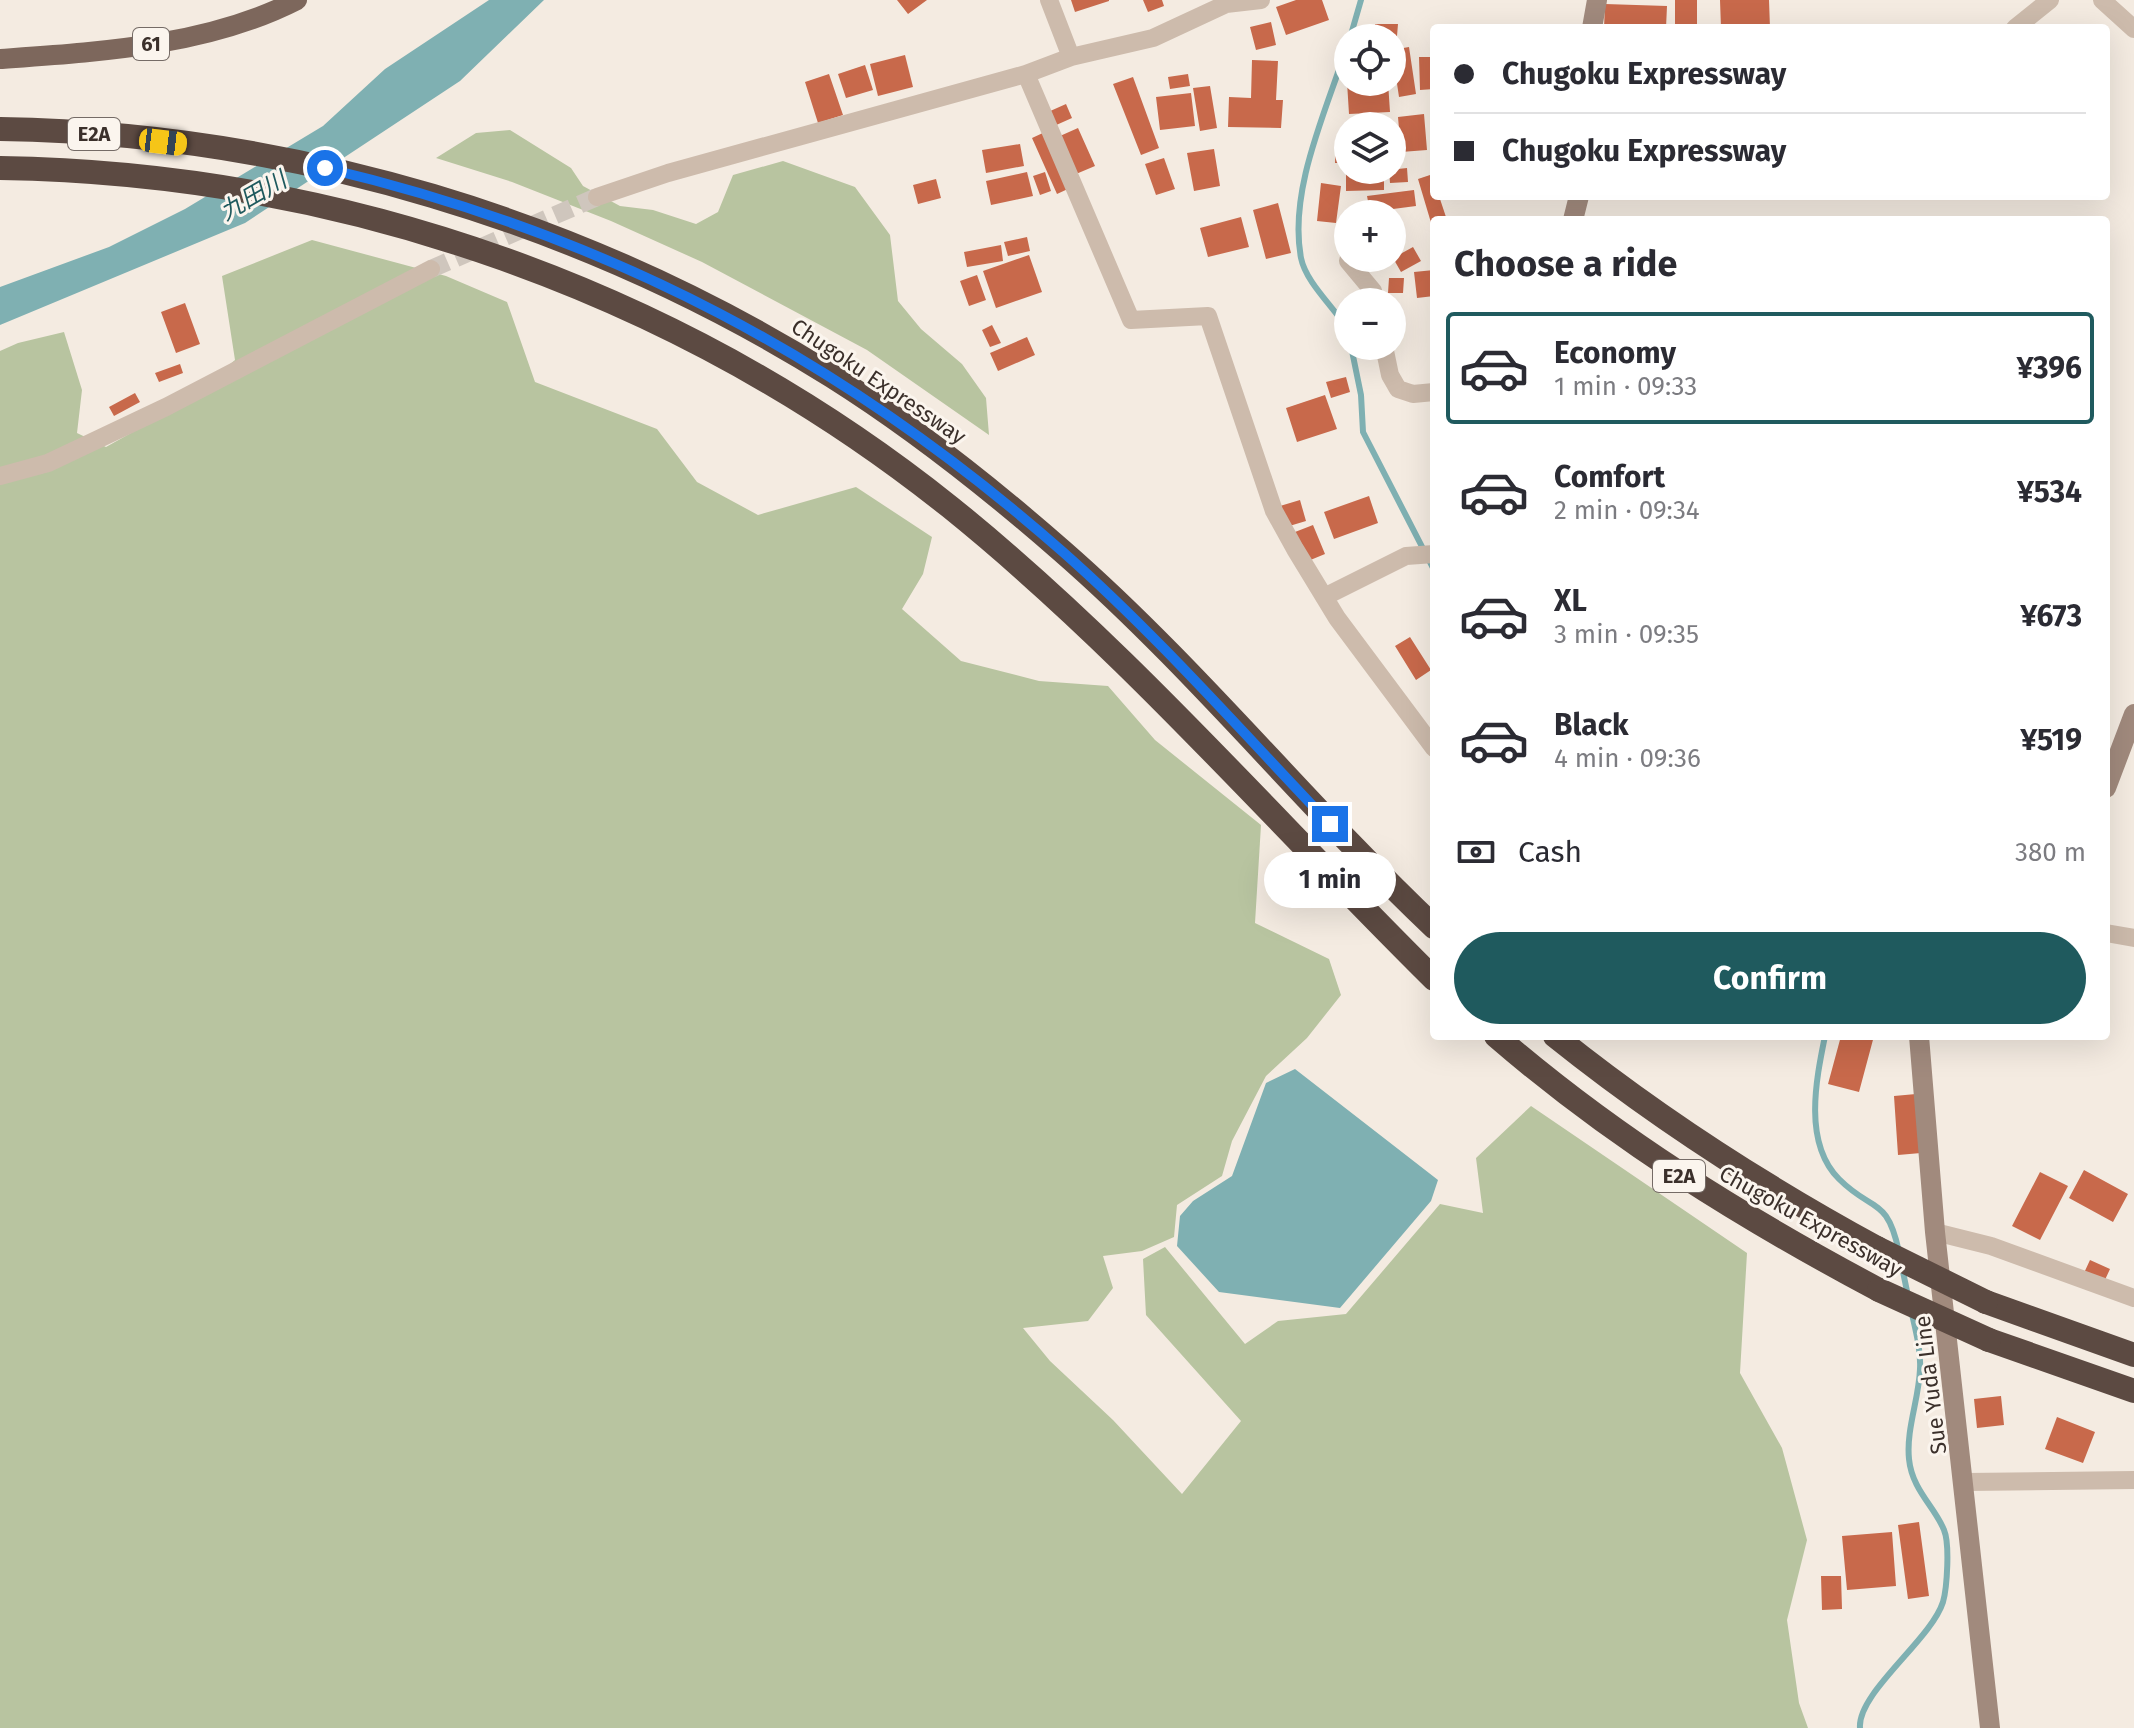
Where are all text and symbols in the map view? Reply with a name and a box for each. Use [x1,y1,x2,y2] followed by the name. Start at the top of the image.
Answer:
[1334,24,1406,360] map controls
[1334,24,1406,96] button: locate
[133,28,169,60] road number: 61
[1502,56,1786,92] text: Chugoku Expressway
[1334,112,1406,184] button: layers
[68,118,120,150] road number: E2A
[138,127,188,157] car
[1502,133,1786,169] text: Chugoku Expressway
[307,150,343,186] route start
[215,164,294,226] water label: 九田川
[1334,200,1406,272] button: +
[1454,242,1677,286] text: Choose a ride
[1334,288,1406,360] button: −
[786,313,971,450] street label: Chugoku Expressway
[1458,332,1530,404] icon: car
[1554,335,1676,371] text: Economy
[2016,350,2082,386] text: ¥396
[1554,371,1697,402] text: 1 min · 09:33
[1458,456,1530,528] icon: car
[1554,459,1665,495] text: Comfort
[2017,474,2082,510] text: ¥534
[1554,495,1700,526] text: 2 min · 09:34
[1458,580,1530,652] icon: car
[1554,583,1587,619] text: XL
[2020,598,2082,634] text: ¥673
[1554,619,1699,650] text: 3 min · 09:35
[1458,704,1530,776] icon: car
[1554,707,1629,743] text: Black
[2020,722,2082,758] text: ¥519
[1554,743,1701,774] text: 4 min · 09:36
[1312,806,1348,842] route end
[1454,830,1498,874] icon: cash
[1518,834,1582,870] text: Cash
[2015,837,2086,868] text: 380 m
[1264,852,1396,908] callout: 1 min
[1299,864,1361,895] text: 1 min
[1454,932,2086,1024] button: Confirm
[1653,1160,1705,1192] road number: E2A
[1715,1160,1907,1283] street label: Chugoku Expressway
[1909,1314,1952,1456] street label: Sue Yuda Line

